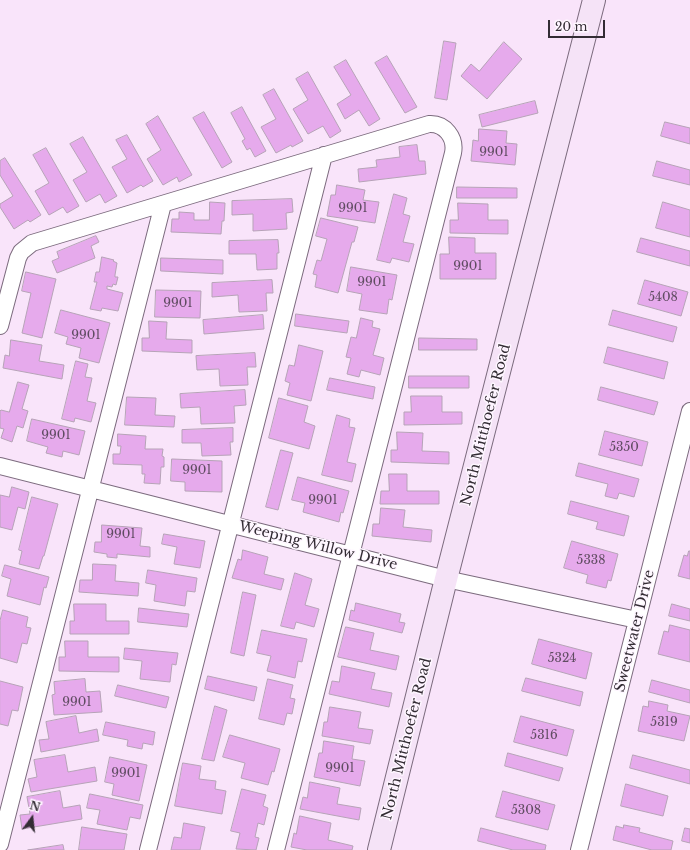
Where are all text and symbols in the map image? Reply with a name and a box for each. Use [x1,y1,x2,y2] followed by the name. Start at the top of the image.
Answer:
[550,12,607,38] scale bar
[555,19,587,34] text: 20 m
[479,146,509,160] house number: 9901
[338,202,368,216] house number: 9901
[453,260,483,274] house number: 9901
[357,276,387,290] house number: 9901
[648,291,678,305] house number: 5408
[163,297,193,311] house number: 9901
[71,329,101,343] house number: 9901
[458,342,514,508] street label: North Mitthoefer Road
[41,429,71,443] house number: 9901
[609,441,639,455] house number: 5350
[182,464,212,478] house number: 9901
[308,494,338,508] house number: 9901
[237,518,399,574] street label: Weeping Willow Drive
[106,528,136,542] house number: 9901
[577,554,605,568] house number: 5338
[612,568,658,694] street label: Sweetwater Drive
[548,652,576,666] house number: 5324
[379,656,435,822] street label: North Mitthoefer Road
[62,696,92,710] house number: 9901
[650,716,678,730] house number: 5319
[530,729,558,743] house number: 5316
[325,762,355,776] house number: 9901
[111,767,141,781] house number: 9901
[12,798,52,838] north arrow
[28,798,42,815] text: N
[511,804,541,818] house number: 5308

